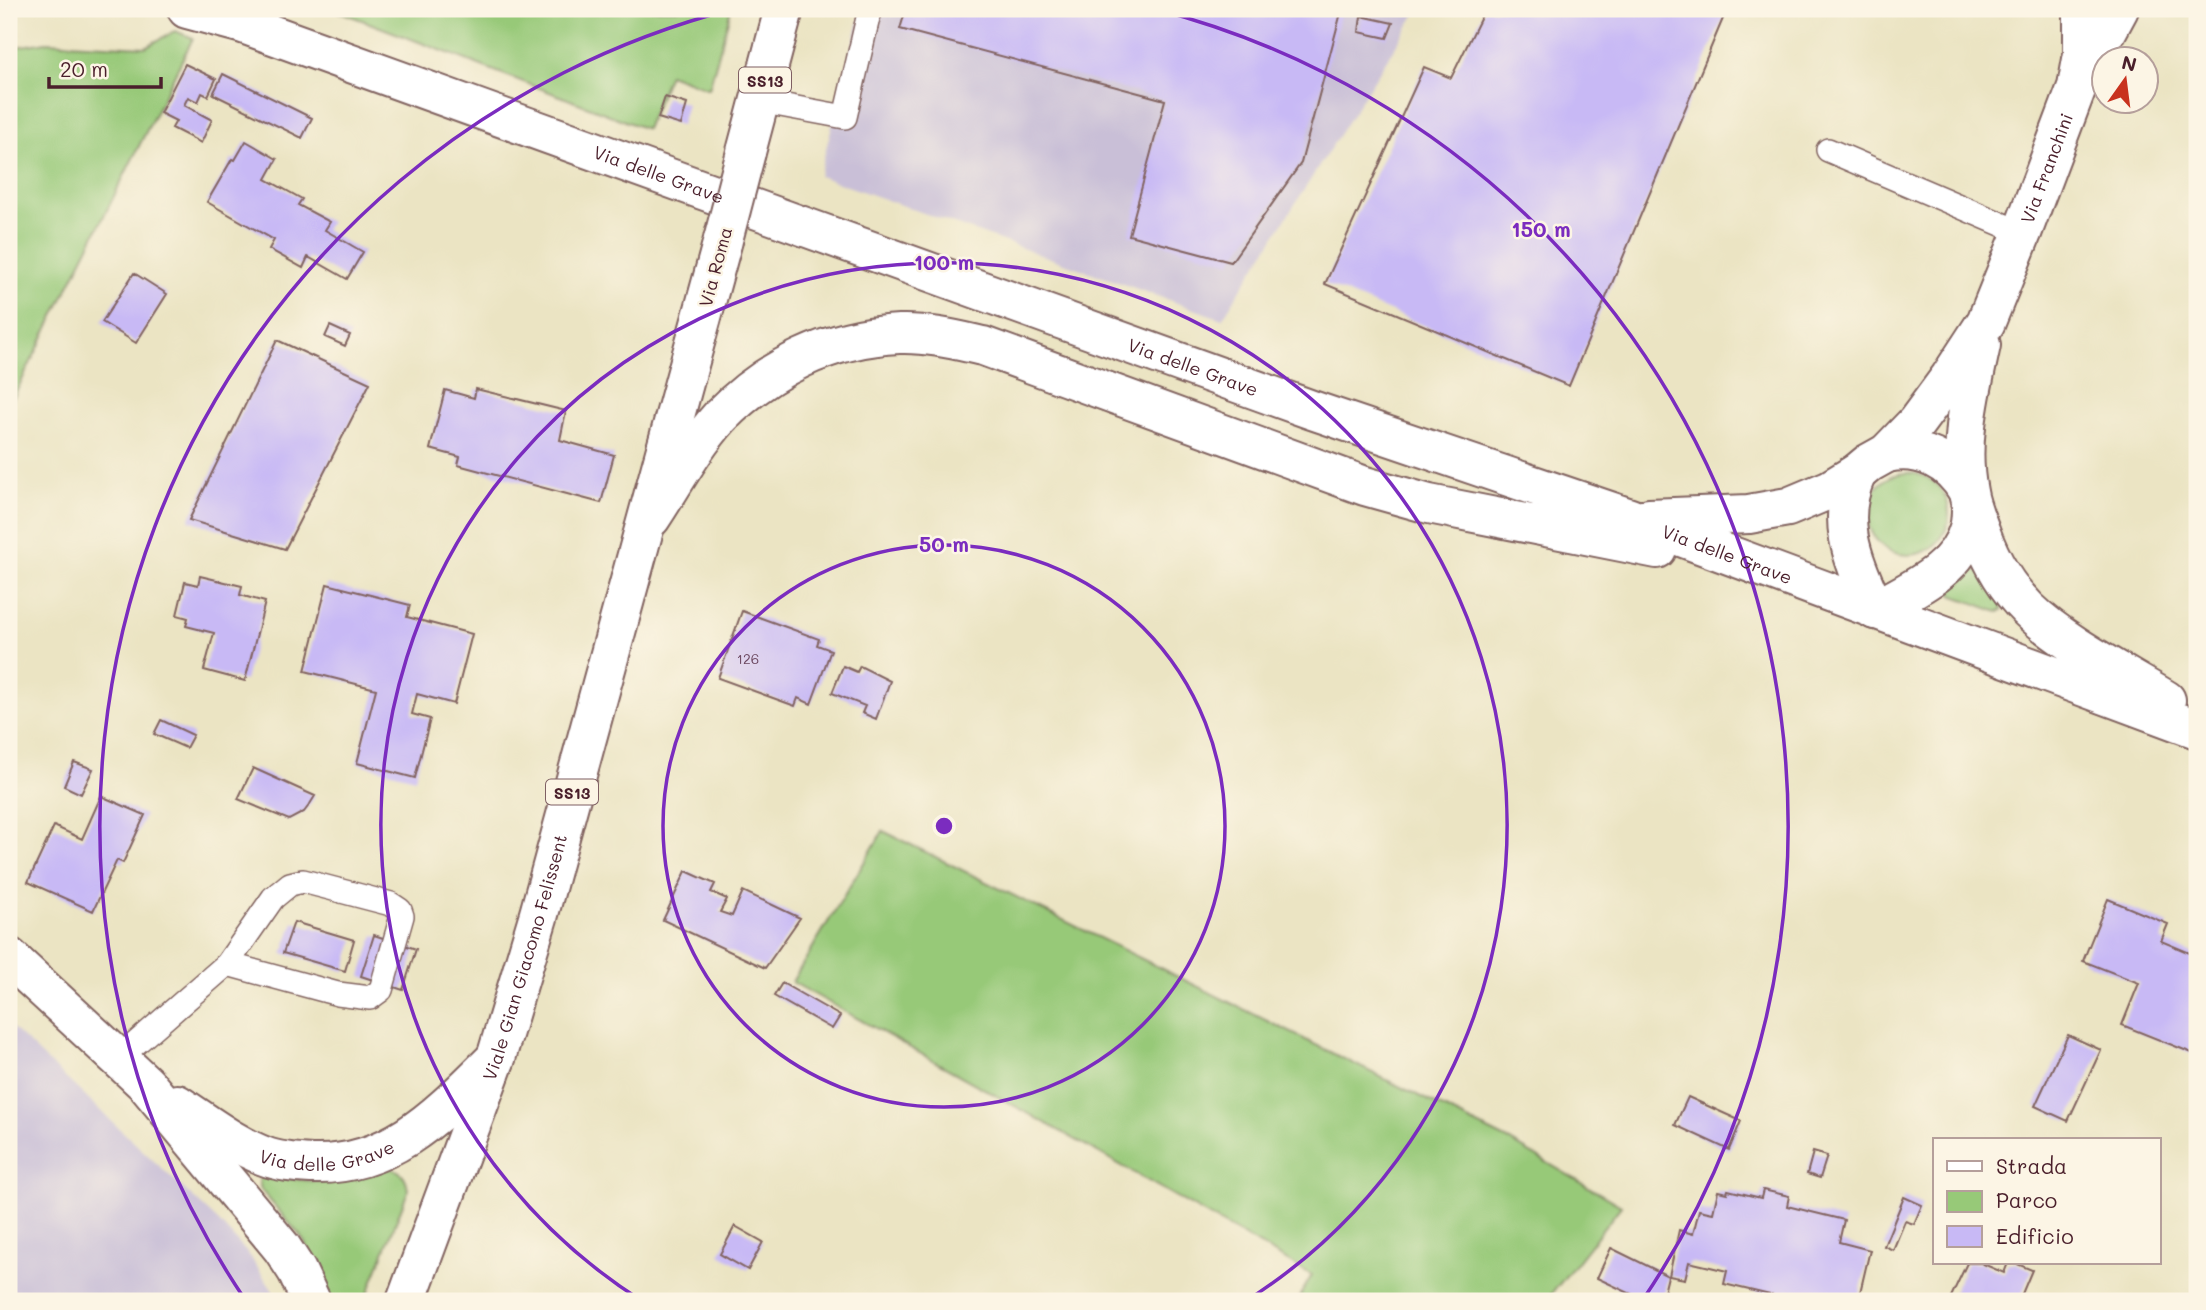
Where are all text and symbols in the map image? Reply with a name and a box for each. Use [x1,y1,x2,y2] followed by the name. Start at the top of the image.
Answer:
[49,46,161,90] scale bar
[2090,46,2160,116] north arrow
[2119,49,2139,77] text: N
[60,55,108,82] text: 20 m
[739,68,791,92] road number: SS13
[2015,110,2078,227] street label: Via Franchini
[590,140,727,209] street label: Via delle Grave
[1511,215,1571,242] text: 150 m
[693,224,737,310] street label: Via Roma
[914,248,974,275] text: 100 m
[1125,332,1261,402] street label: Via delle Grave
[1659,519,1795,589] street label: Via delle Grave
[919,530,969,557] text: 50 m
[737,649,759,668] house number: 126
[546,779,598,804] road number: SS13
[932,814,956,838] centre of rings
[477,831,572,1084] street label: Viale Gian Giacomo Felissent
[256,1134,398,1176] street label: Via delle Grave
[1933,1138,2160,1264] legend
[1996,1152,2067,1179] text: Strada
[1996,1186,2057,1213] text: Parco
[1996,1222,2074,1249] text: Edificio

